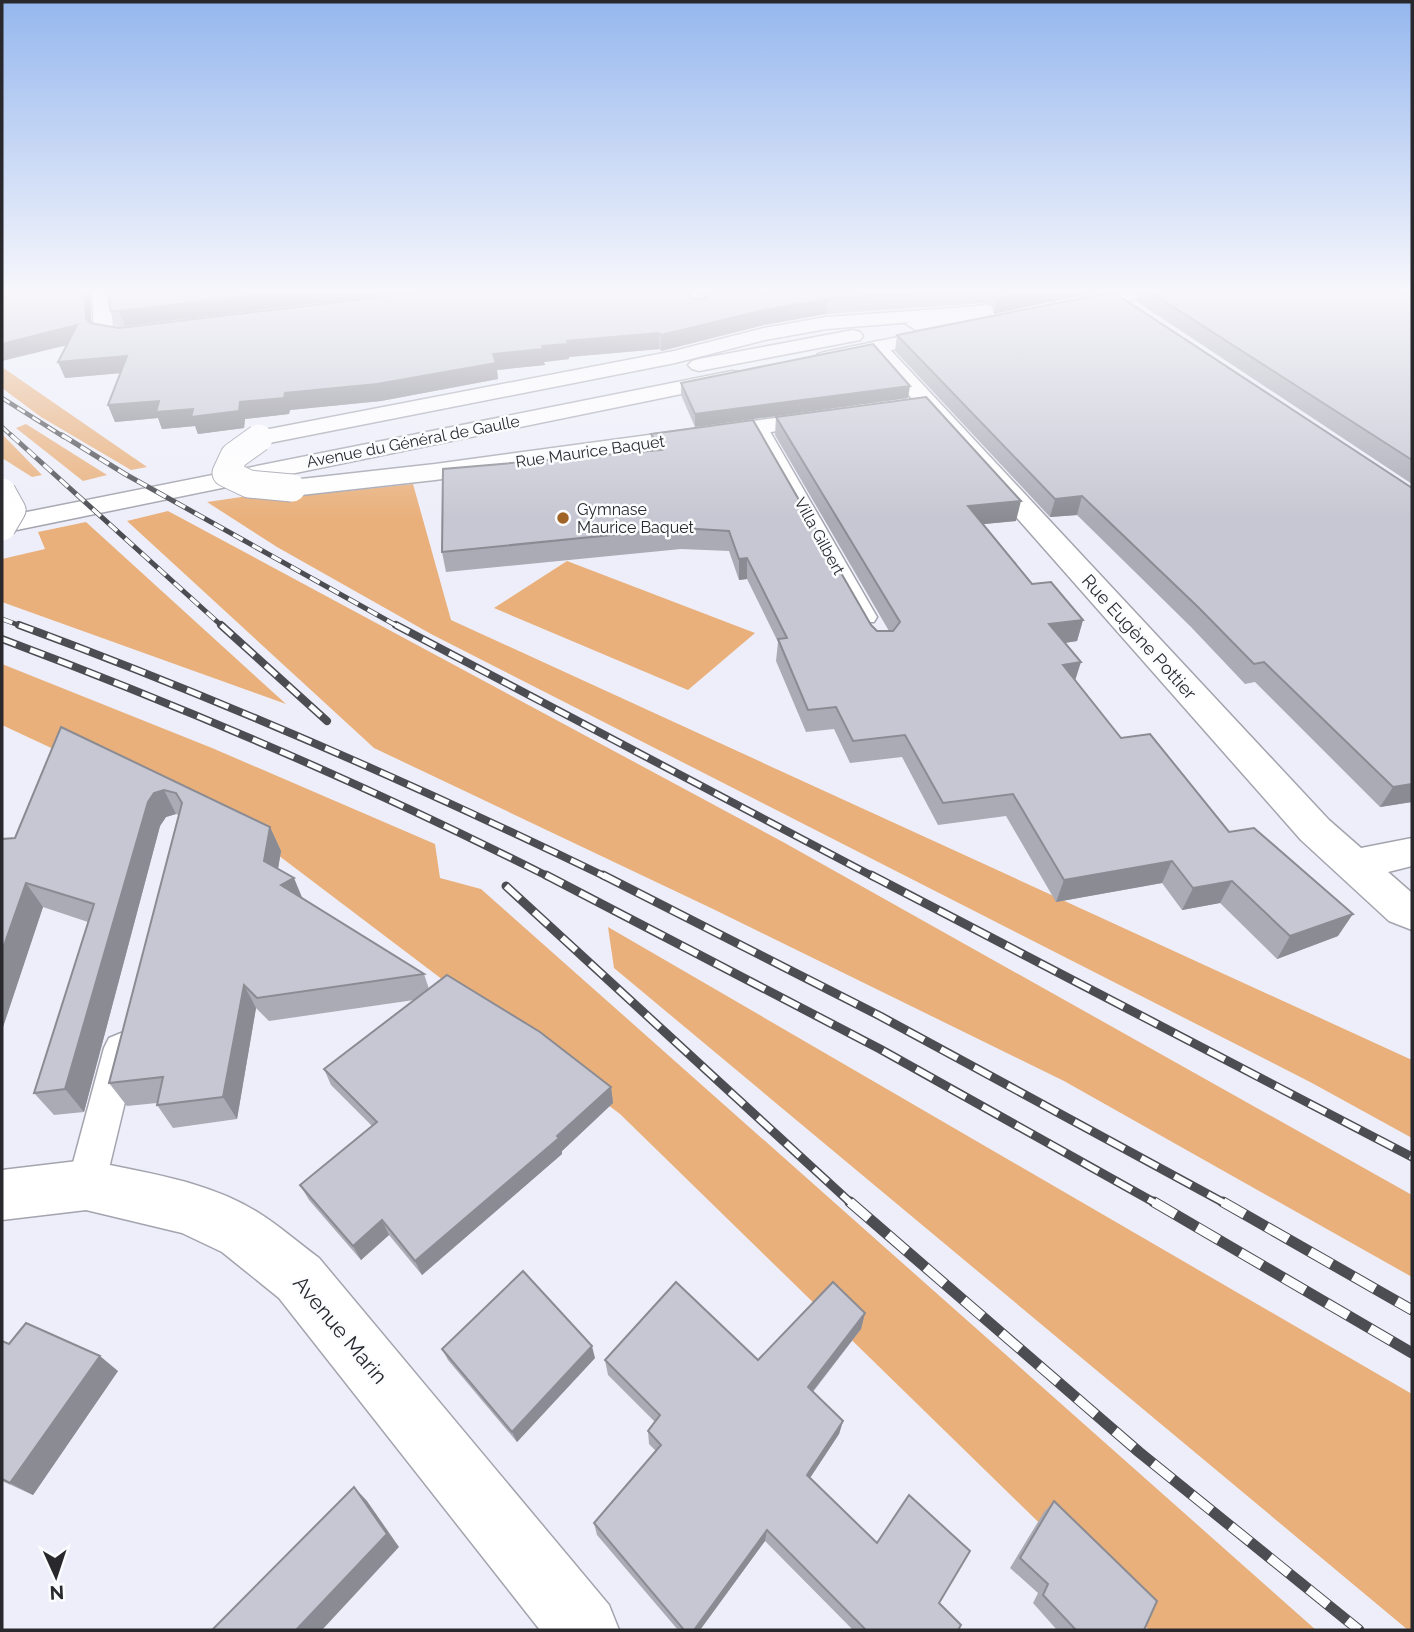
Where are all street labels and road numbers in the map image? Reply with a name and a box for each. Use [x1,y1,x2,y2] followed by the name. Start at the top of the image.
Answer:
[305,411,521,471] street label: Avenue du Général de Gaulle
[514,432,666,471] street label: Rue Maurice Baquet
[791,494,849,579] street label: Villa Gilbert
[1078,570,1201,704] street label: Rue Eugène Pottier
[288,1271,393,1389] street label: Avenue Marin

